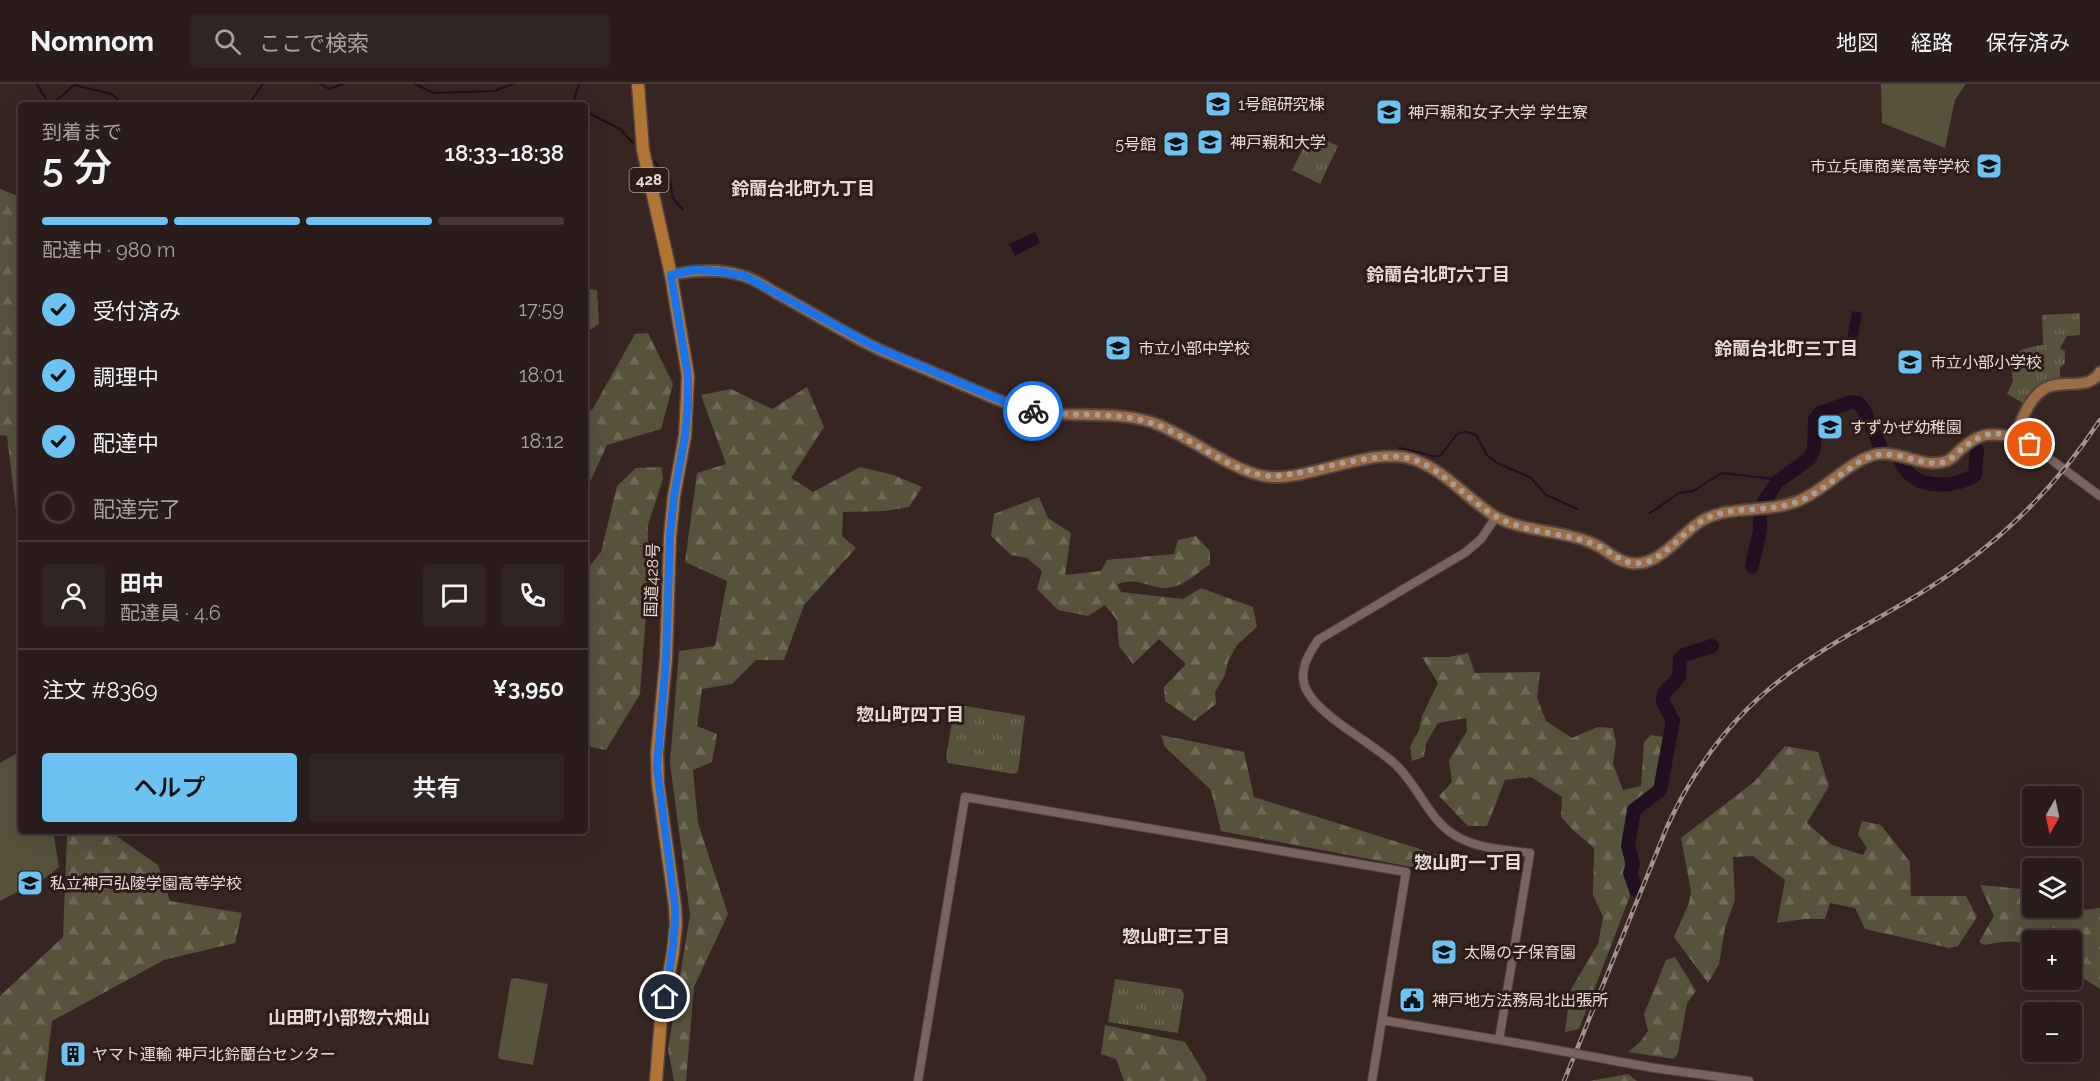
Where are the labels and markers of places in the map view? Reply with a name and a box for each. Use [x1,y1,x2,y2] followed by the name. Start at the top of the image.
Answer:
[1203,89,1233,119] school or university icon: 1号館研究棟
[1238,95,1325,114] place label: 1号館研究棟
[1374,97,1404,127] school or university icon: 神戸親和女子大学 学生寮
[1408,103,1588,122] place label: 神戸親和女子大学 学生寮
[1195,127,1225,157] school or university icon: 神戸親和大学
[1161,129,1191,159] school or university icon: 5号館
[1230,133,1326,152] place label: 神戸親和大学
[1115,135,1156,154] place label: 5号館
[1974,151,2004,181] school or university icon: 市立兵庫商業高等学校
[1810,157,1970,176] place label: 市立兵庫商業高等学校
[1103,333,1133,363] school or university icon: 市立小部中学校
[1138,339,1250,358] place label: 市立小部中学校
[1895,347,1925,377] school or university icon: 市立小部小学校
[1930,353,2042,372] place label: 市立小部小学校
[1815,412,1845,442] school or university icon: すずかぜ幼稚園
[1850,418,1962,437] place label: すずかぜ幼稚園
[2004,418,2055,469] pin
[15,868,45,898] school or university icon: 私立神戸弘陵学園高等学校
[50,874,242,893] place label: 私立神戸弘陵学園高等学校
[1429,937,1459,967] school or university icon: 太陽の子保育園
[1464,943,1576,962] place label: 太陽の子保育園
[639,971,690,1022] pin
[1397,985,1427,1015] public building icon: 神戸地方法務局北出張所
[1432,991,1608,1010] place label: 神戸地方法務局北出張所
[58,1039,88,1069] building icon: ヤマト運輸 神戸北鈴蘭台センター
[92,1045,336,1064] place label: ヤマト運輸 神戸北鈴蘭台センター

